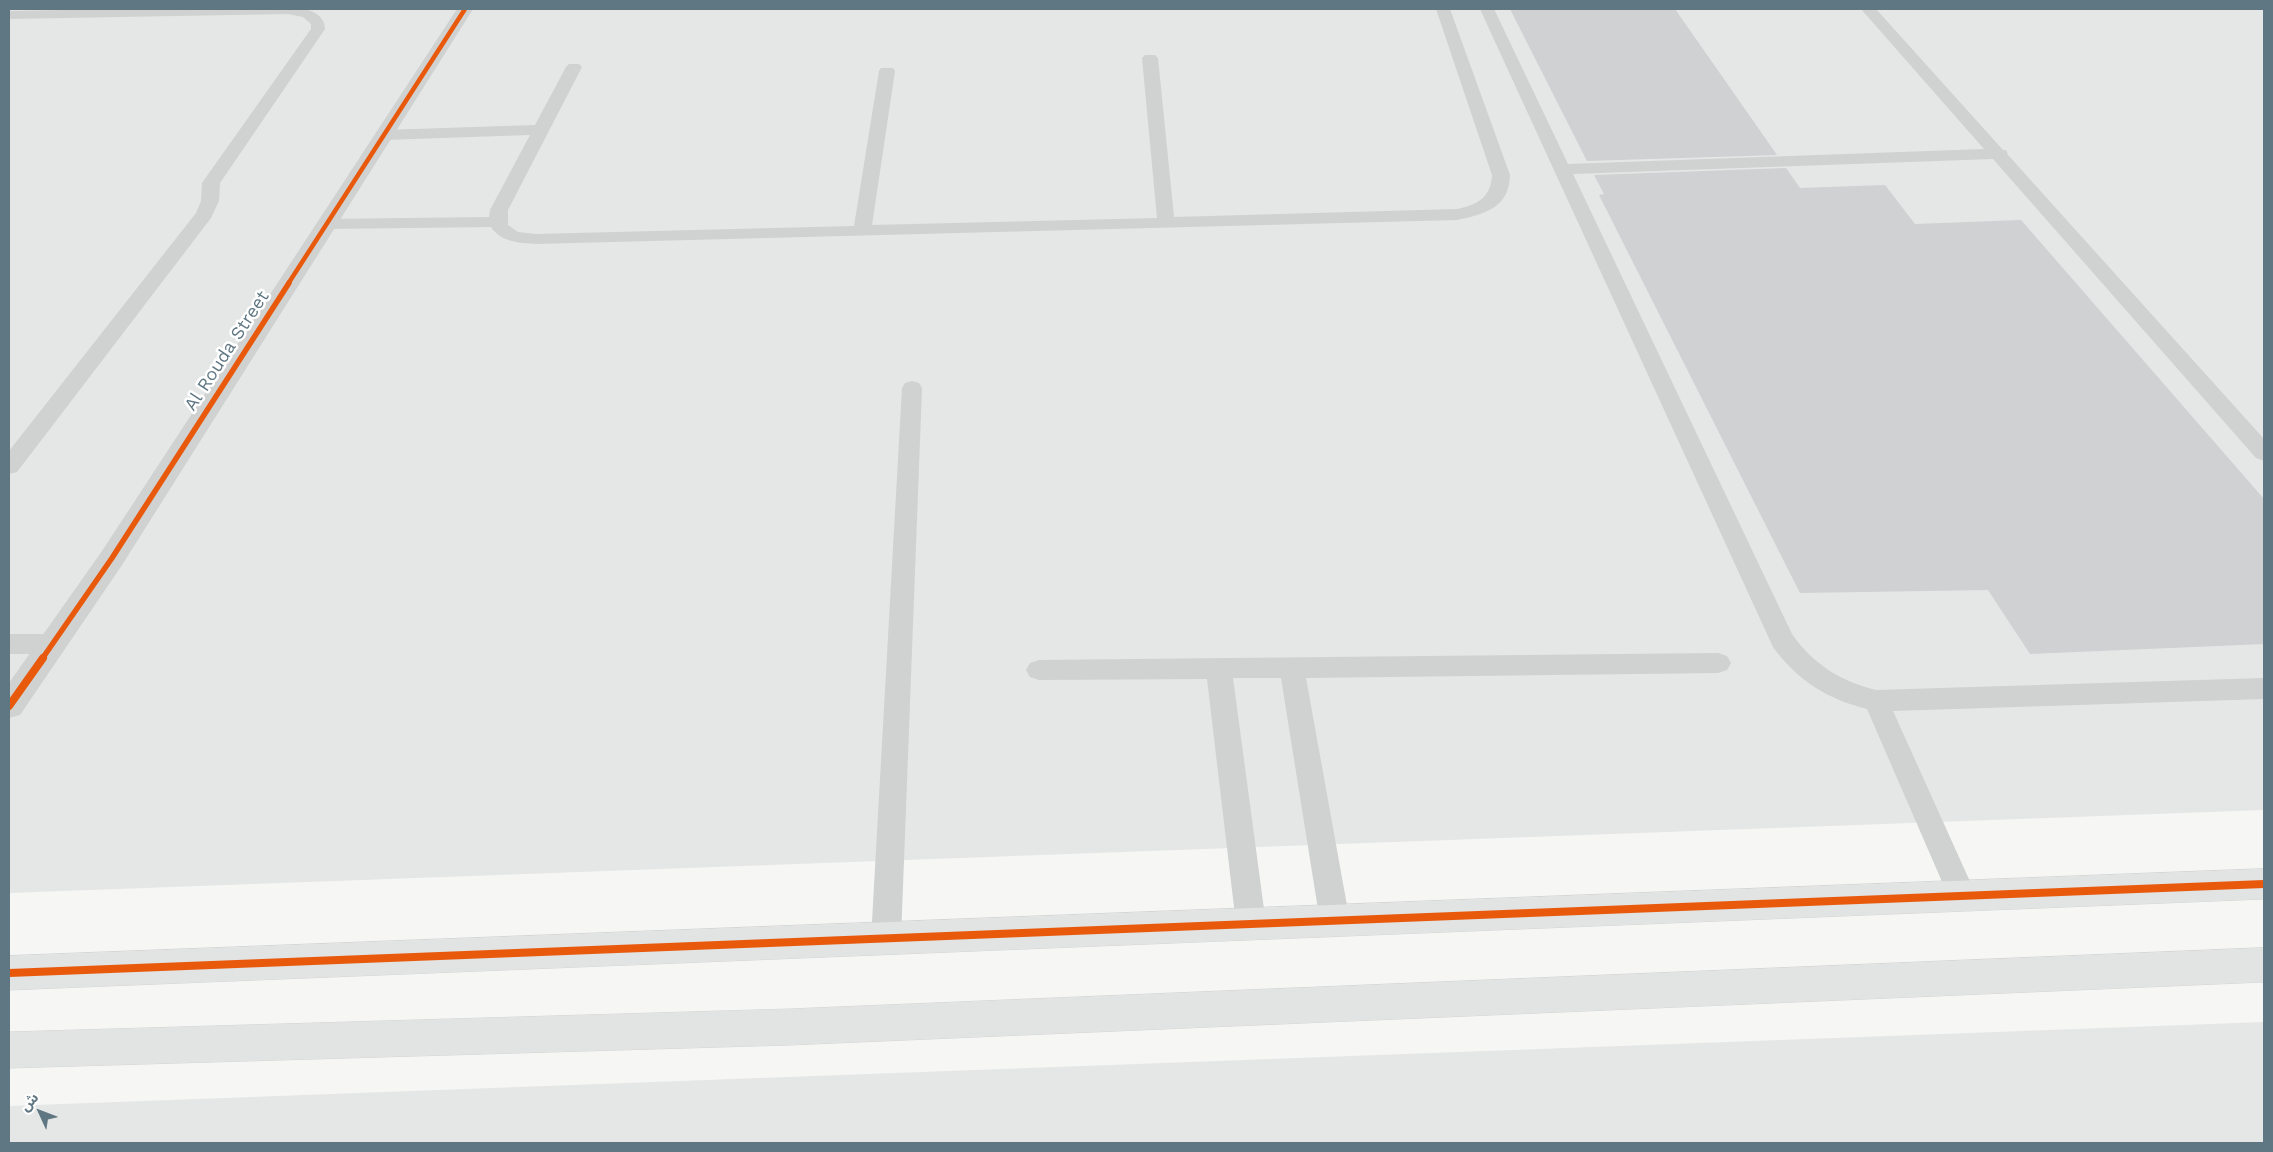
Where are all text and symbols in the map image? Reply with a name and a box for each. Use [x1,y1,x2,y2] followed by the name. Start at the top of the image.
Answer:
[180,287,274,415] street label: Al Rouda Street
[15,1087,65,1137] north arrow
[17,1089,41,1114] text: ش

